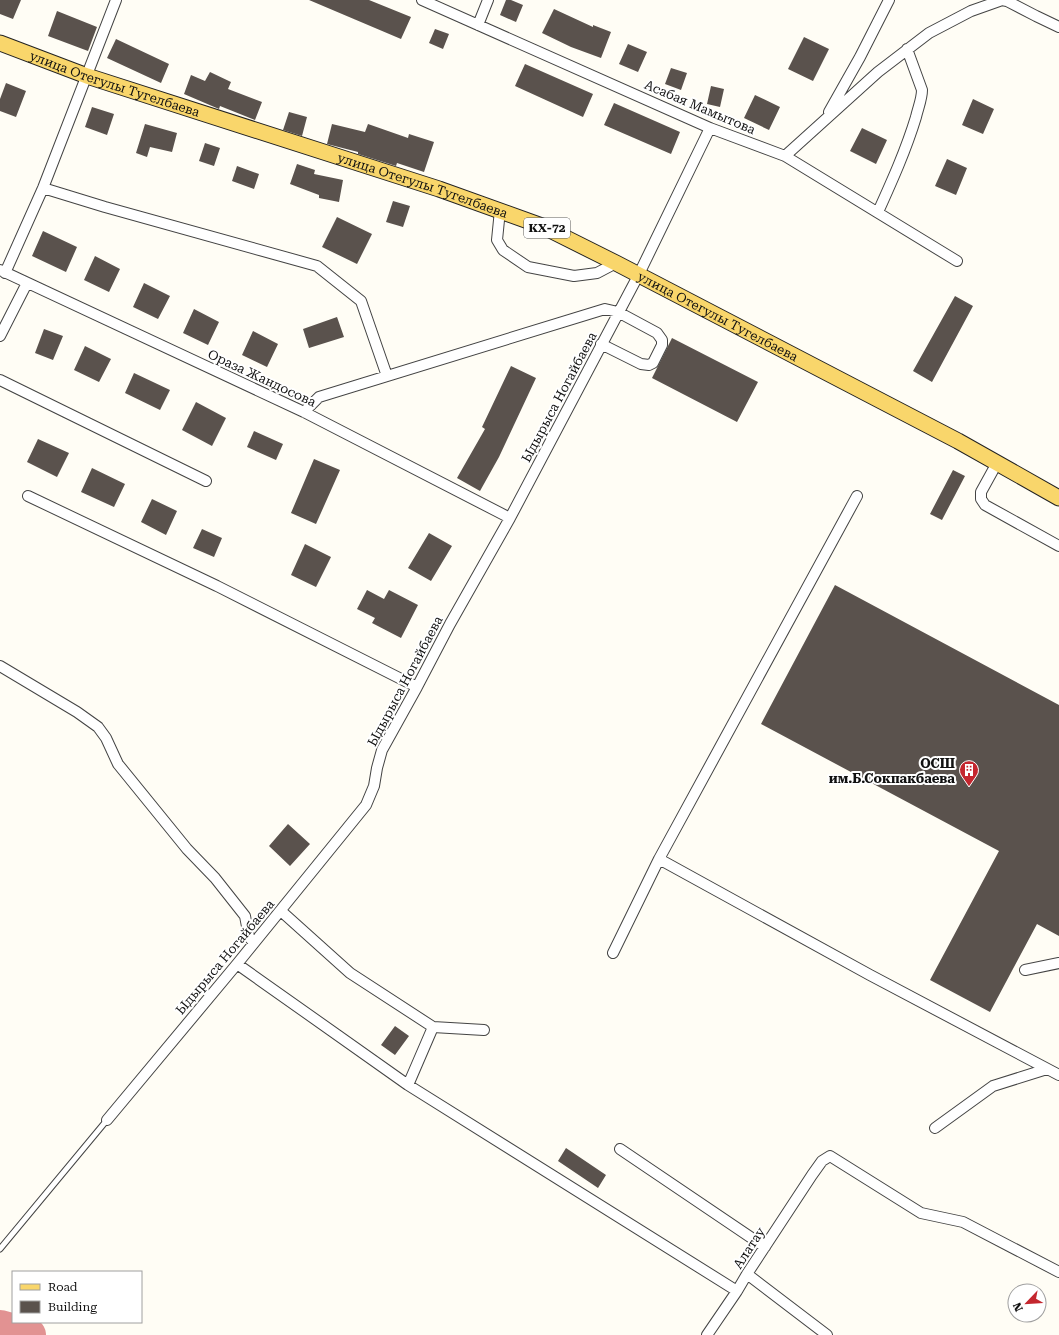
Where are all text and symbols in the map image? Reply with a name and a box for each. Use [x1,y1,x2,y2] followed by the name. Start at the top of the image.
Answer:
[28,48,202,119] street label: улица Отегулы Тугелбаева
[642,77,758,137] street label: Асабая Мамытова
[336,149,510,221] street label: улица Отегулы Тугелбаева
[524,218,570,238] road number: КХ-72
[635,268,801,364] street label: улица Отегулы Тугелбаева
[518,329,600,465] street label: Ыдырыса Ногайбаева
[206,346,318,410] street label: Ораза Жандосова
[364,613,446,749] street label: Ыдырыса Ногайбаева
[829,756,955,786] place label: ОСШ им.Б.Сокпакбаева
[958,759,980,787] building icon: ОСШ им.Б.Сокпакбаева
[173,897,277,1017] street label: Ыдырыса Ногайбаева
[730,1224,768,1271] street label: Алатау
[12,1271,142,1323] legend
[48,1280,78,1294] text: Road
[1007,1283,1047,1323] north arrow
[48,1300,97,1314] text: Building
[1010,1300,1026,1314] text: N

